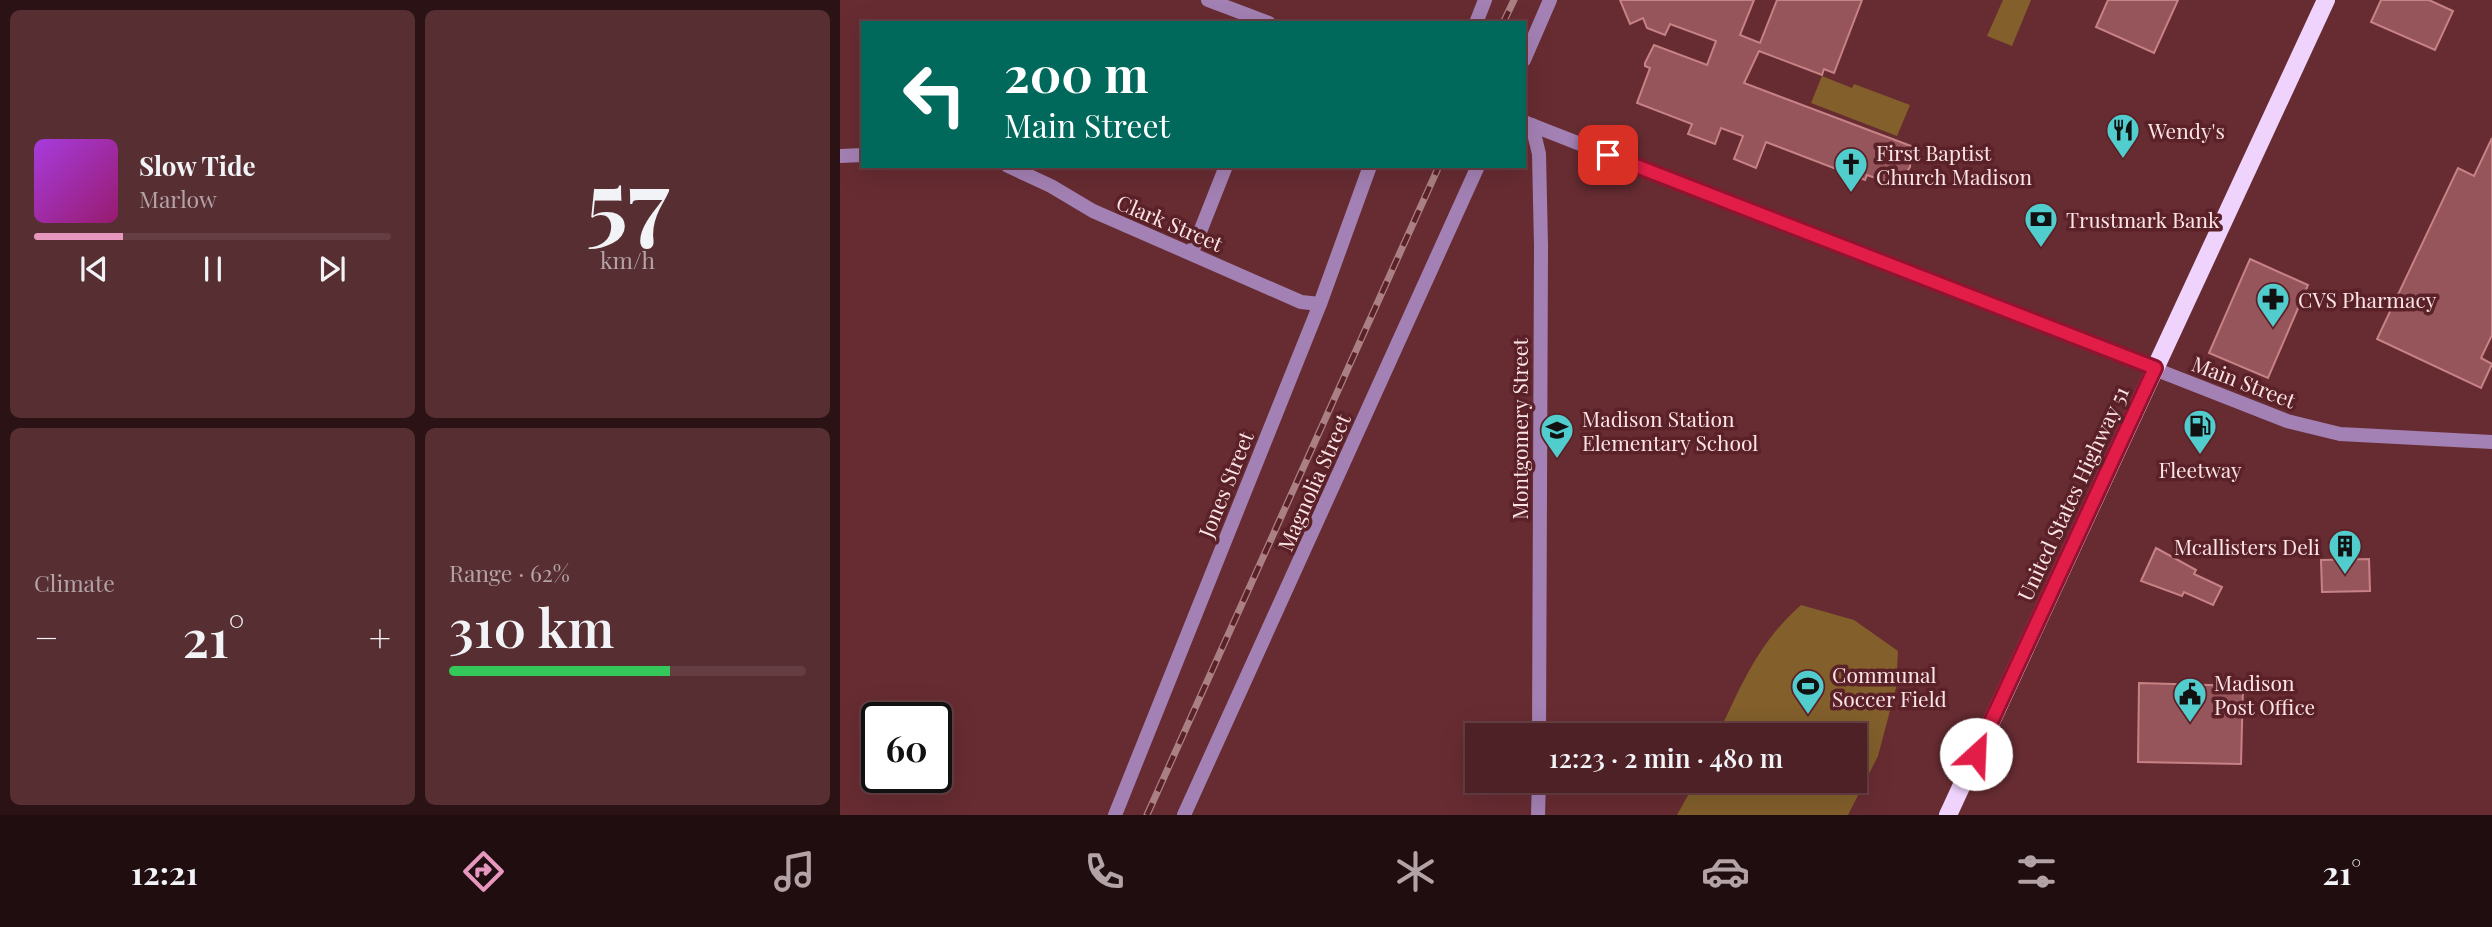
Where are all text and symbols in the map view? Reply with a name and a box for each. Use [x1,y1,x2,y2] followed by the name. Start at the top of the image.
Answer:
[1004,40,1149,105] text: 200 m
[889,49,980,140] icon: left
[1004,103,1170,146] text: Main Street
[2104,111,2142,160] restaurant icon: Wendy's
[2147,116,2225,144] place label: Wendy's
[1578,125,1638,185] pin
[1589,136,1627,174] icon: arrive
[586,138,669,259] text: 57
[1876,138,2033,190] place label: First Baptist Church Madison
[1832,145,1870,194] church icon: First Baptist Church Madison
[139,148,256,183] text: Slow Tide
[139,183,217,214] text: Marlow
[1113,187,1228,257] street label: Clark Street
[2022,200,2060,249] bank icon: Trustmark Bank
[2066,205,2220,233] place label: Trustmark Bank
[600,244,655,275] text: km/h
[75,250,113,288] icon: previous
[194,250,232,288] icon: pause
[313,250,351,288] icon: next
[2254,280,2292,329] pharmacy icon: CVS Pharmacy
[2298,285,2437,313] place label: CVS Pharmacy
[1505,338,1533,520] street label: Montgomery Street
[2188,348,2300,414] street label: Main Street
[2010,381,2134,605] street label: United States Highway 51
[1582,404,1758,456] place label: Madison Station Elementary School
[2181,407,2219,456] fuel station icon: Fleetway
[1270,408,1356,555] street label: Magnolia Street
[1538,411,1576,460] school or university icon: Madison Station Elementary School
[1191,426,1259,542] street label: Jones Street
[2158,455,2242,483] place label: Fleetway
[2326,527,2364,576] building icon: Mcallisters Deli
[2174,532,2320,560] place label: Mcallisters Deli
[449,557,570,588] text: Range · 62%
[34,567,115,598] text: Climate
[449,592,614,661] text: 310 km
[182,602,245,671] text: 21°
[34,611,59,662] text: −
[369,611,391,662] text: +
[1832,660,1947,712] place label: Communal Soccer Field
[1789,667,1827,716] sports icon: Communal Soccer Field
[2214,668,2315,720] place label: Madison Post Office
[2171,675,2209,724] public building icon: Madison Post Office
[861,702,952,793] speed limit sign: 60
[1939,717,2013,791] position arrow
[1549,740,1783,775] text: 12:23 · 2 min · 480 m
[459,847,508,896] icon: directions
[770,847,819,896] icon: music
[1080,847,1129,896] icon: phone
[1391,847,1440,896] icon: climate
[1701,847,1750,896] icon: car
[2012,847,2061,896] icon: filters
[131,850,198,893] text: 12:21
[2322,850,2361,893] text: 21°

